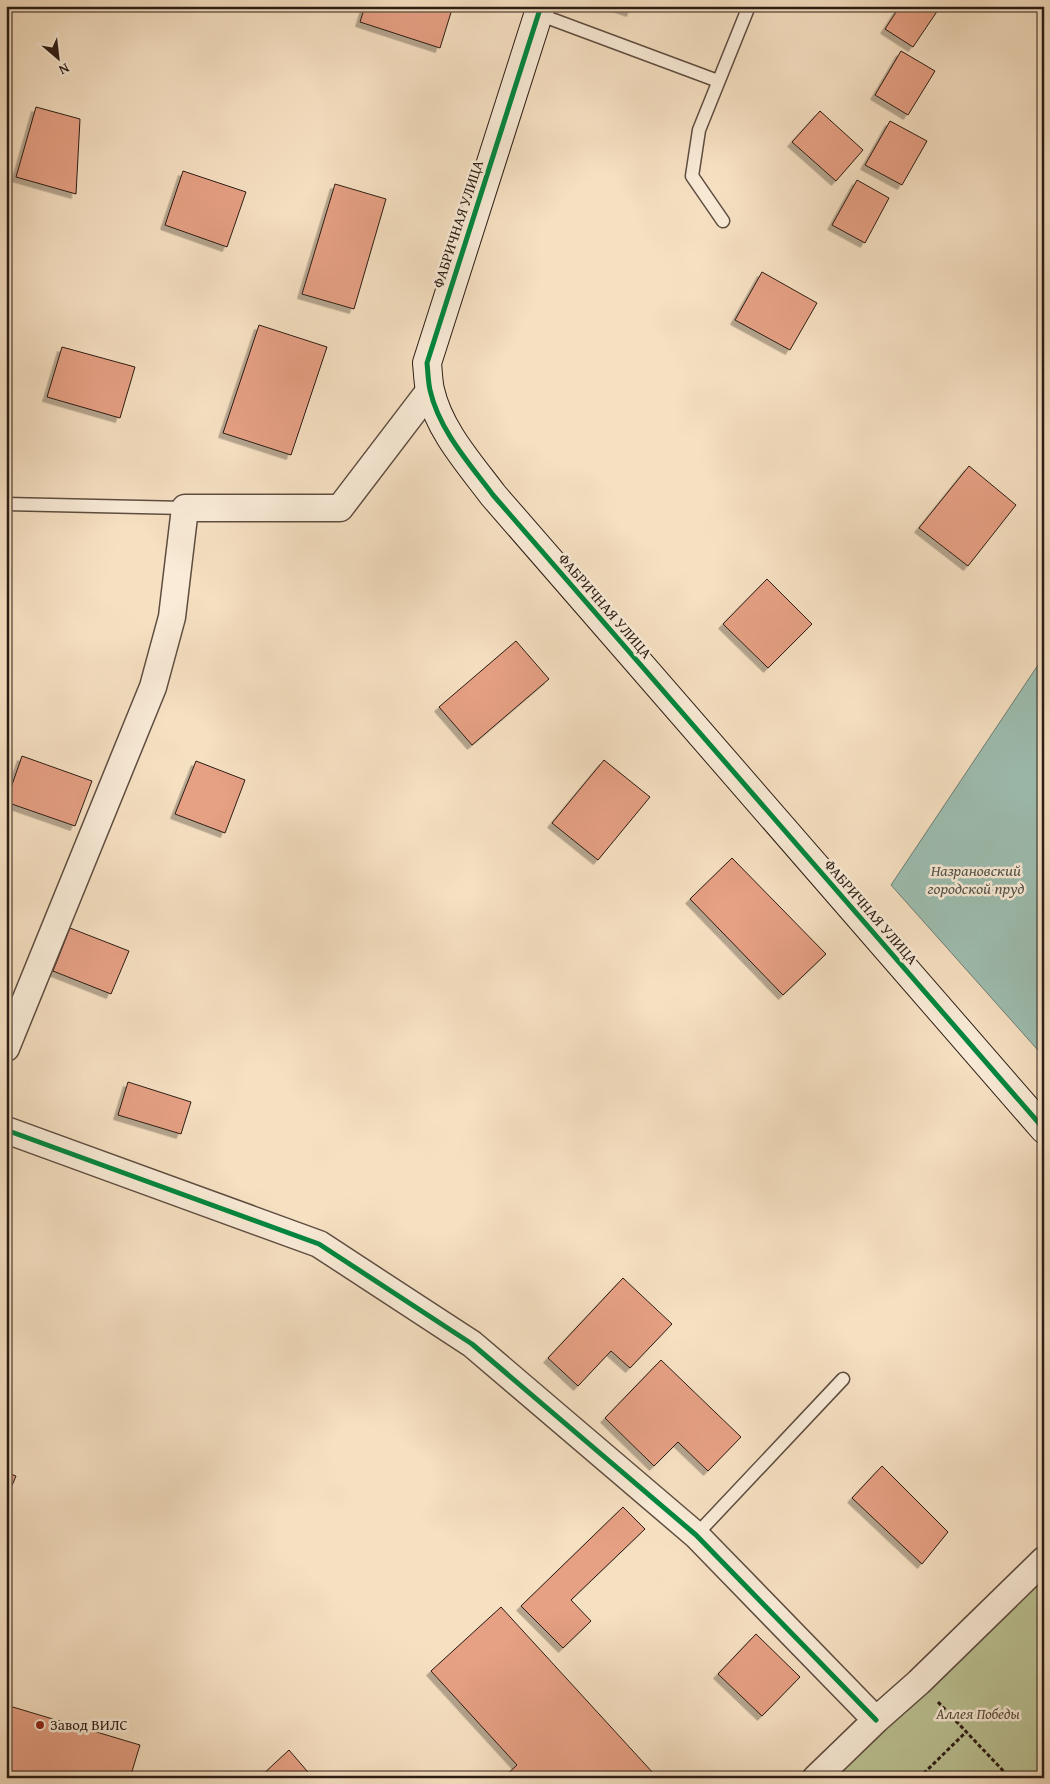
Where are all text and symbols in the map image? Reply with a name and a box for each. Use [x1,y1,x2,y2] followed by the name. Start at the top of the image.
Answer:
[32,32,82,82] north arrow
[55,58,73,81] text: N
[427,157,488,291] street label: ФАБРИЧНАЯ УЛИЦА
[554,548,657,663] street label: ФАБРИЧНАЯ УЛИЦА
[820,854,923,969] street label: ФАБРИЧНАЯ УЛИЦА
[928,858,1025,900] water label: Назрановский городской пруд
[935,1703,1021,1724] park label: Аллея Победы
[50,1714,128,1735] place label: Завод ВИЛС
[34,1719,46,1731] marker: Завод ВИЛС

